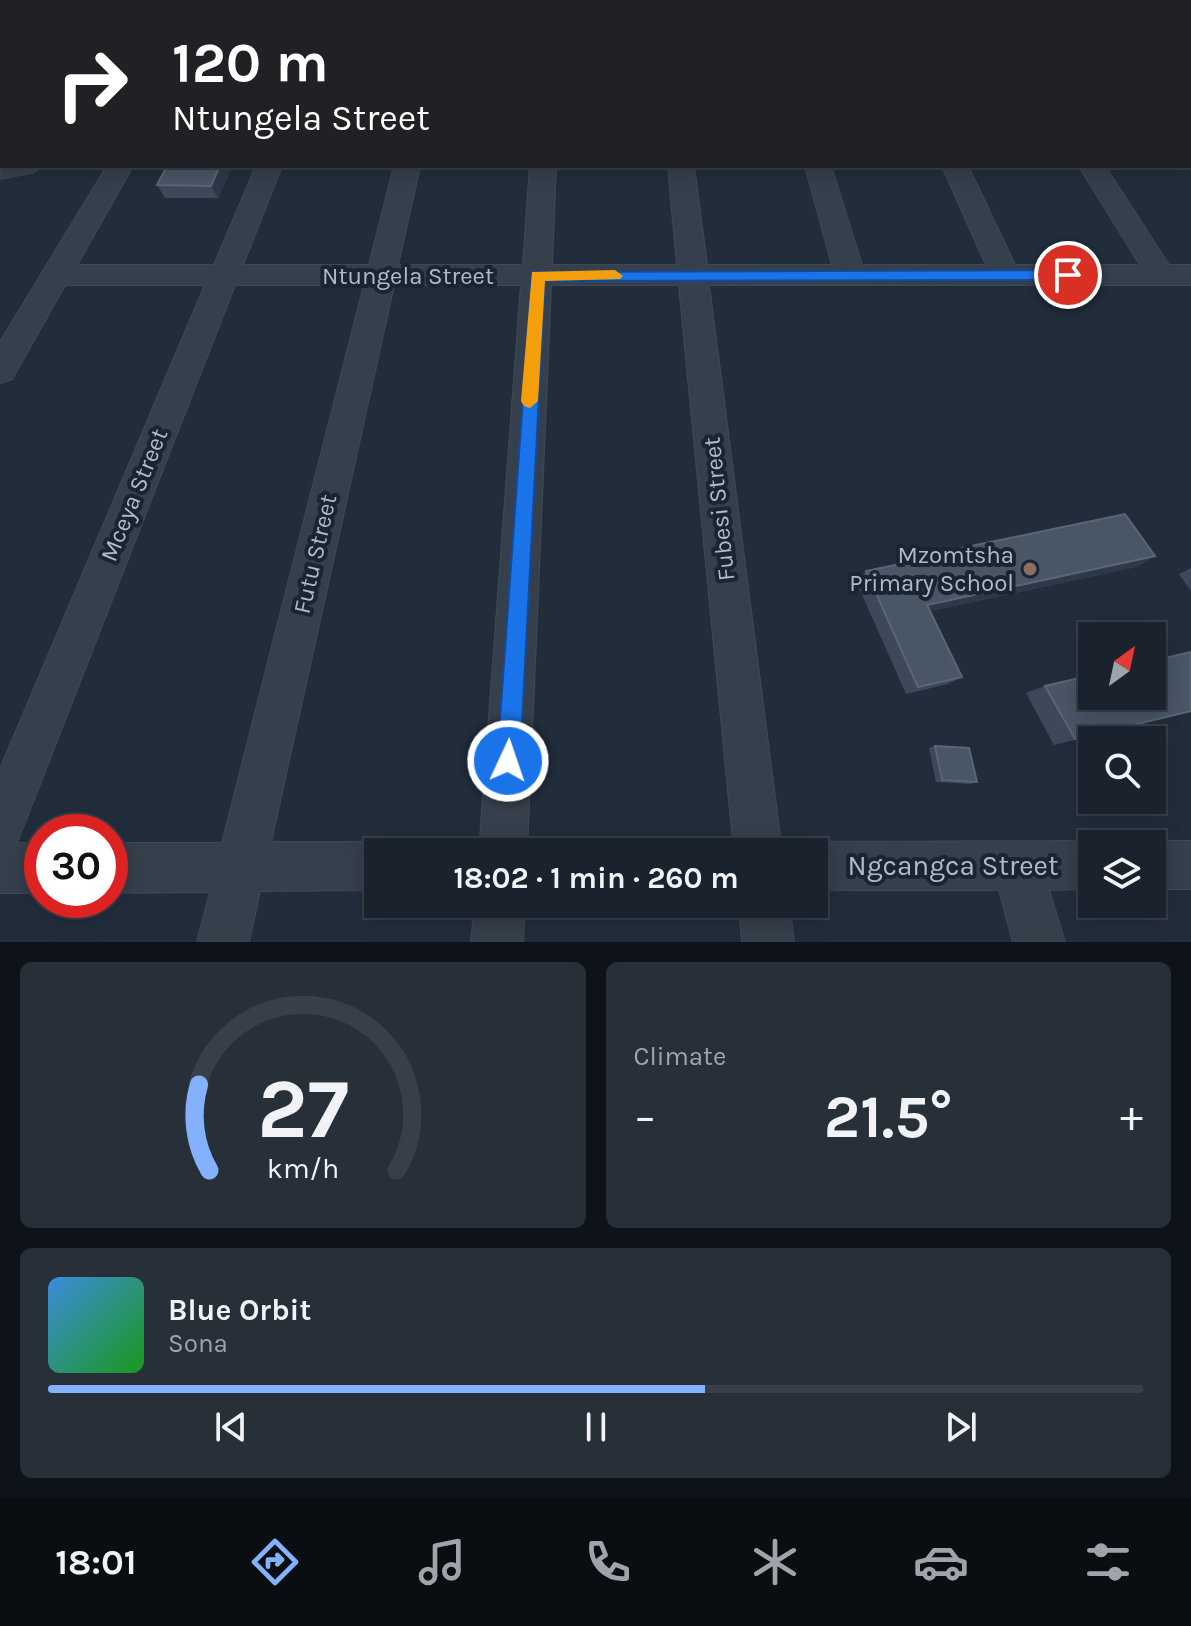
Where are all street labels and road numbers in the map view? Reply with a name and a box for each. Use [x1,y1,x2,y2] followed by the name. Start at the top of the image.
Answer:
[322,262,494,290] street label: Ntungela Street
[95,424,173,566] street label: Mceya Street
[698,436,740,582] street label: Fubesi Street
[288,492,342,616] street label: Futu Street
[848,849,1058,882] street label: Ngcangca Street

